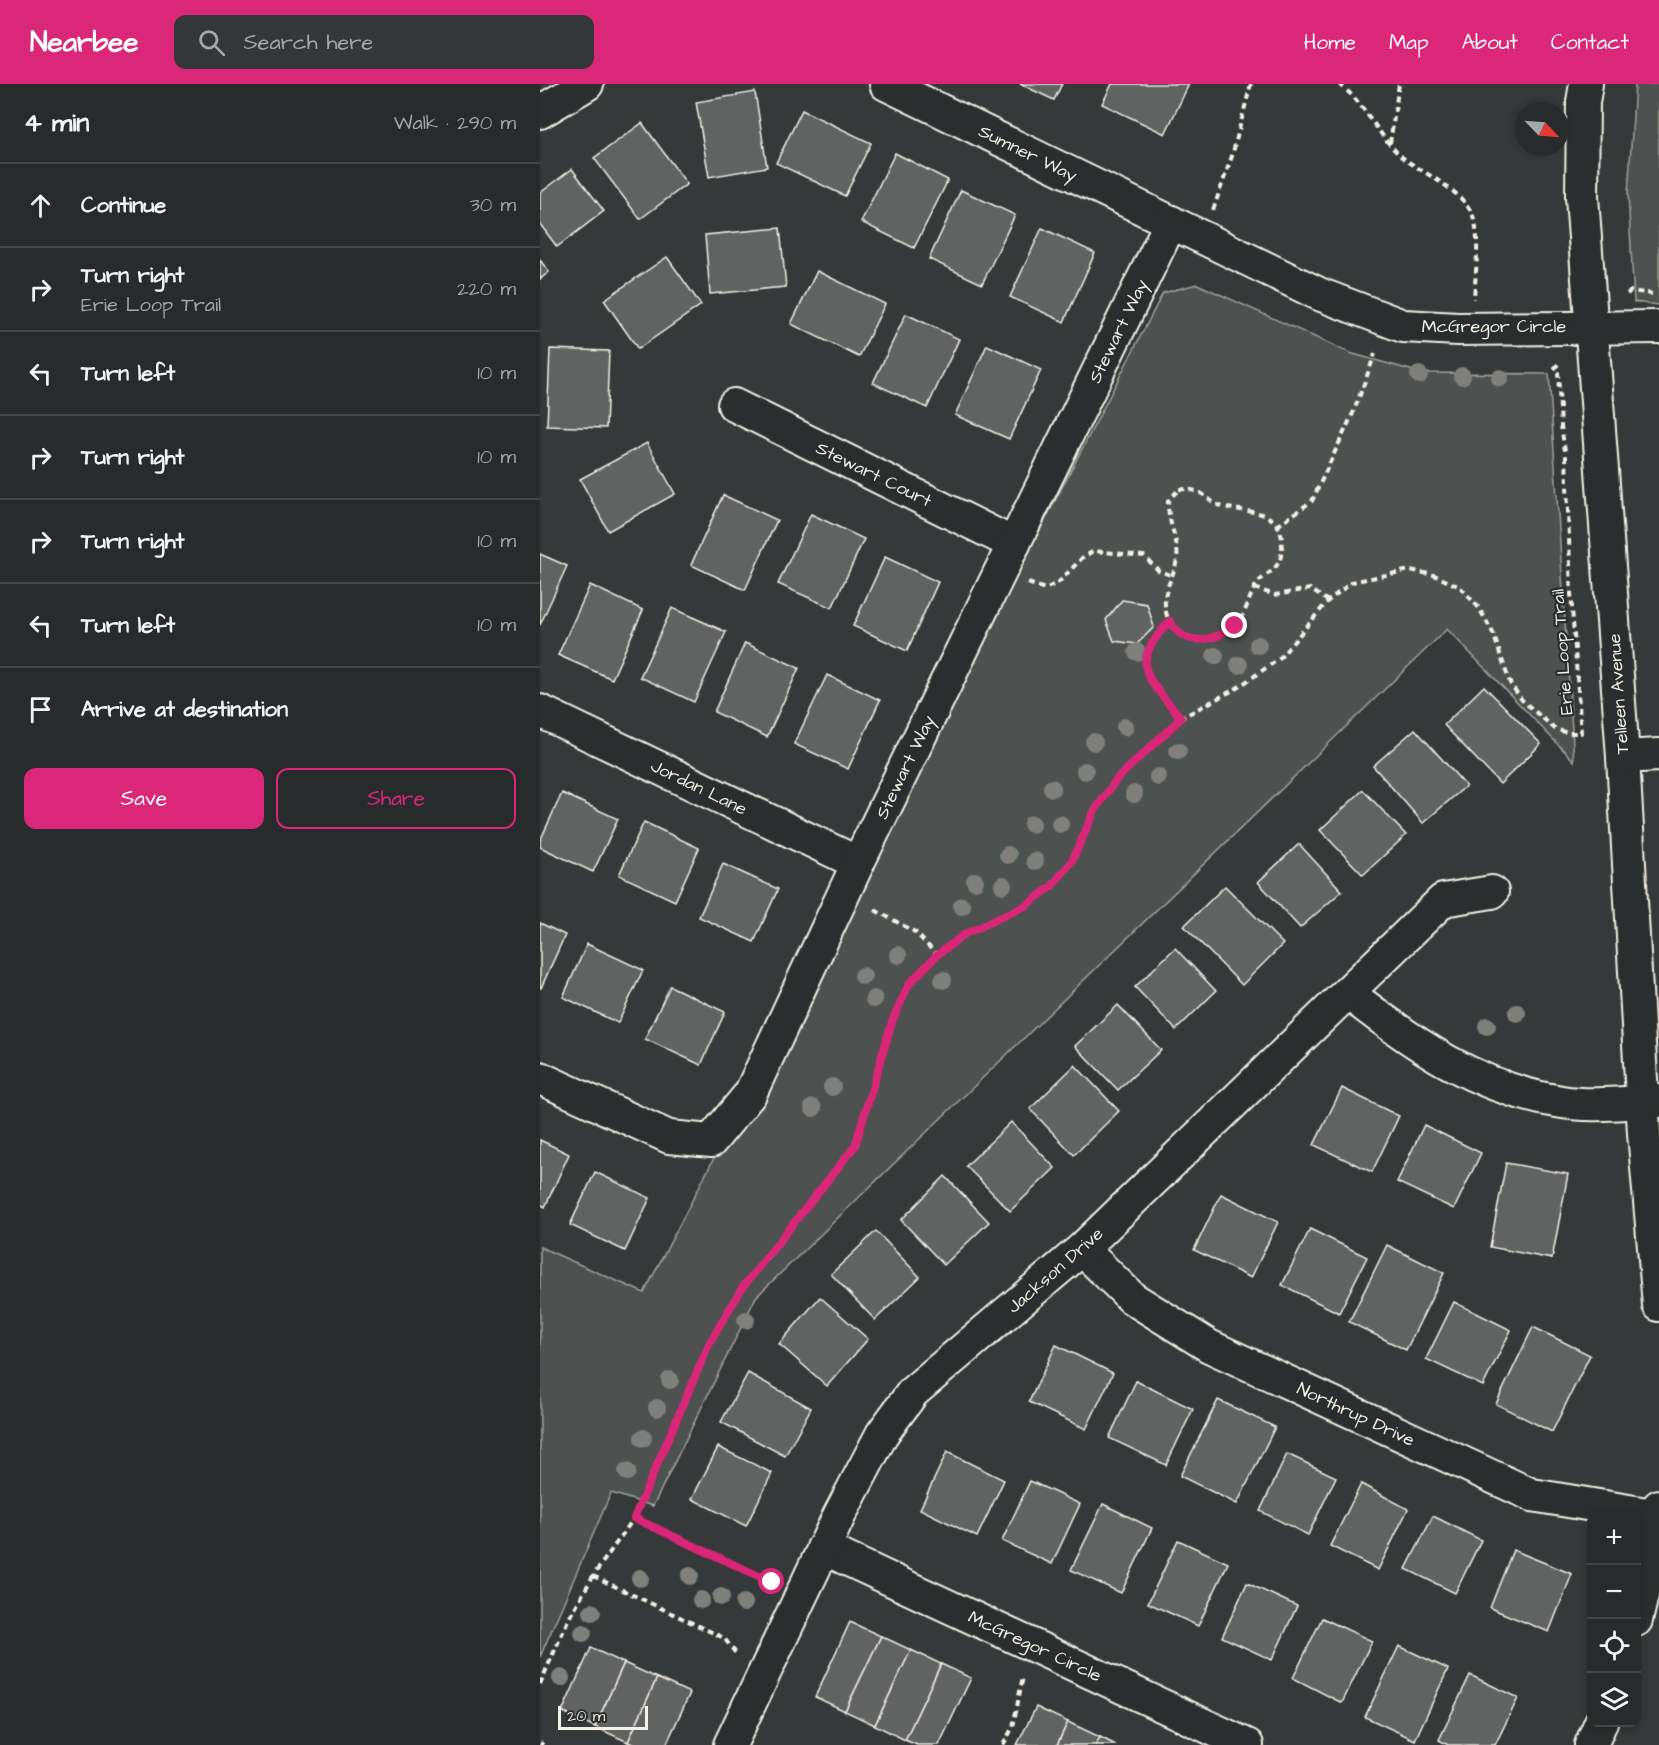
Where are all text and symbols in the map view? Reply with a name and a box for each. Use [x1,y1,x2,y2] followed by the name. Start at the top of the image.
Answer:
[174,15,594,69] search box
[30,23,138,62] text: Nearbee
[195,26,228,59] icon: search
[243,27,373,58] text: Search here
[1304,28,1356,57] text: Home
[1389,28,1429,57] text: Map
[1462,28,1518,57] text: About
[1551,28,1629,57] text: Contact
[1515,102,1569,156] north arrow
[24,105,89,141] text: 4 min
[394,109,516,137] text: Walk · 290 m
[974,119,1081,189] street label: Sumner Way
[24,189,57,222] icon: ahead
[81,190,166,221] text: Continue
[470,191,516,219] text: 30 m
[81,260,184,291] text: Turn right
[24,273,57,306] icon: right
[457,275,516,303] text: 220 m
[1083,275,1155,388] street label: Stewart Way
[81,291,221,319] text: Erie Loop Trail
[1422,314,1566,340] street label: McGregor Circle
[24,357,57,390] icon: left
[81,358,175,389] text: Turn left
[477,359,516,387] text: 10 m
[812,436,936,514] street label: Stewart Court
[24,441,57,474] icon: right
[81,442,184,473] text: Turn right
[477,443,516,471] text: 10 m
[24,525,57,558] icon: right
[81,526,184,557] text: Turn right
[477,527,516,555] text: 10 m
[1546,588,1579,716] street label: Erie Loop Trail
[24,609,57,642] icon: left
[81,610,175,641] text: Turn left
[477,611,516,639] text: 10 m
[1221,612,1247,638] route end
[1602,633,1635,755] street label: Telleen Avenue
[24,693,57,726] icon: arrive
[81,694,288,725] text: Arrive at destination
[870,711,942,824] street label: Stewart Way
[646,753,751,822] street label: Jordan Lane
[24,768,264,829] button: Save
[276,768,516,829] button: Share
[1002,1221,1109,1319] street label: Jackson Drive
[1293,1376,1419,1453] street label: Northrup Drive
[1587,1511,1641,1727] map controls
[1587,1511,1641,1565] button: +
[1587,1565,1641,1619] button: −
[758,1568,784,1594] route start
[964,1605,1106,1689] street label: McGregor Circle
[1587,1619,1641,1673] button: locate
[1587,1673,1641,1727] button: layers
[558,1703,648,1730] scale bar
[567,1705,605,1727] text: 20 m

